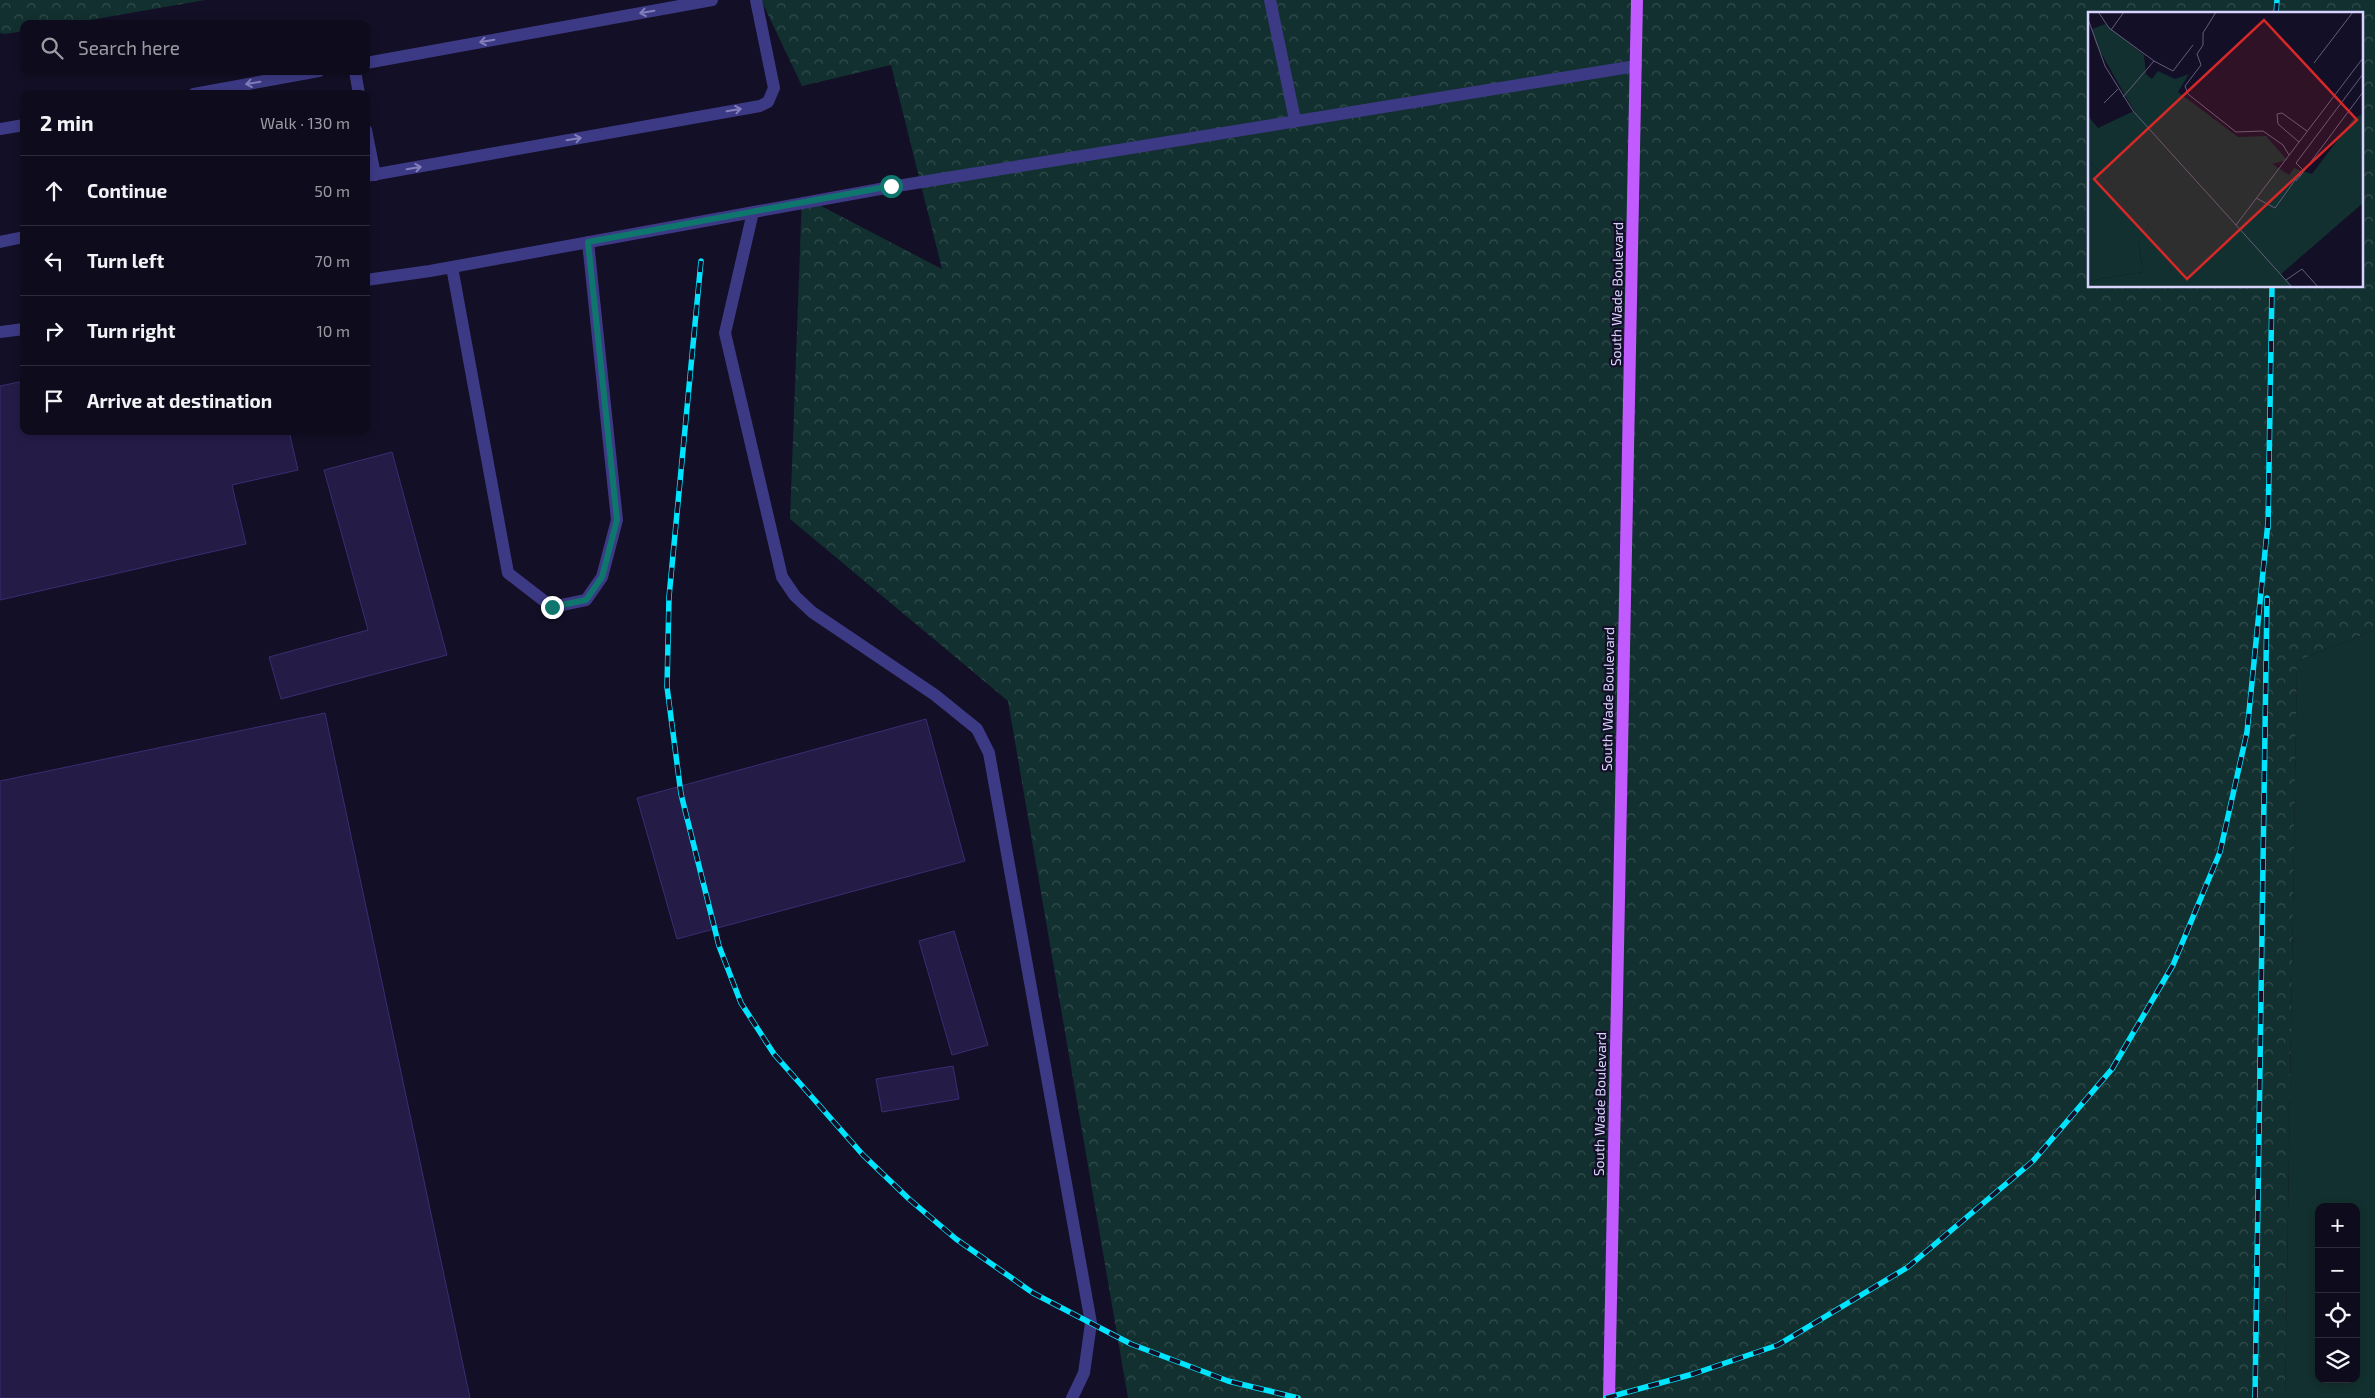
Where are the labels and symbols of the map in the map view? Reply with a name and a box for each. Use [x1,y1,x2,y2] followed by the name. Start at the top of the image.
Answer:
[639,7,655,17] one-way arrow
[2088,12,2362,288] inset map
[479,36,495,46] one-way arrow
[246,79,262,89] one-way arrow
[726,105,742,115] one-way arrow
[566,134,582,143] one-way arrow
[406,162,422,172] one-way arrow
[880,175,903,198] route start
[1607,222,1626,366] street label: South Wade Boulevard
[541,596,564,619] route end
[1598,627,1617,771] street label: South Wade Boulevard
[1590,1032,1609,1176] street label: South Wade Boulevard

